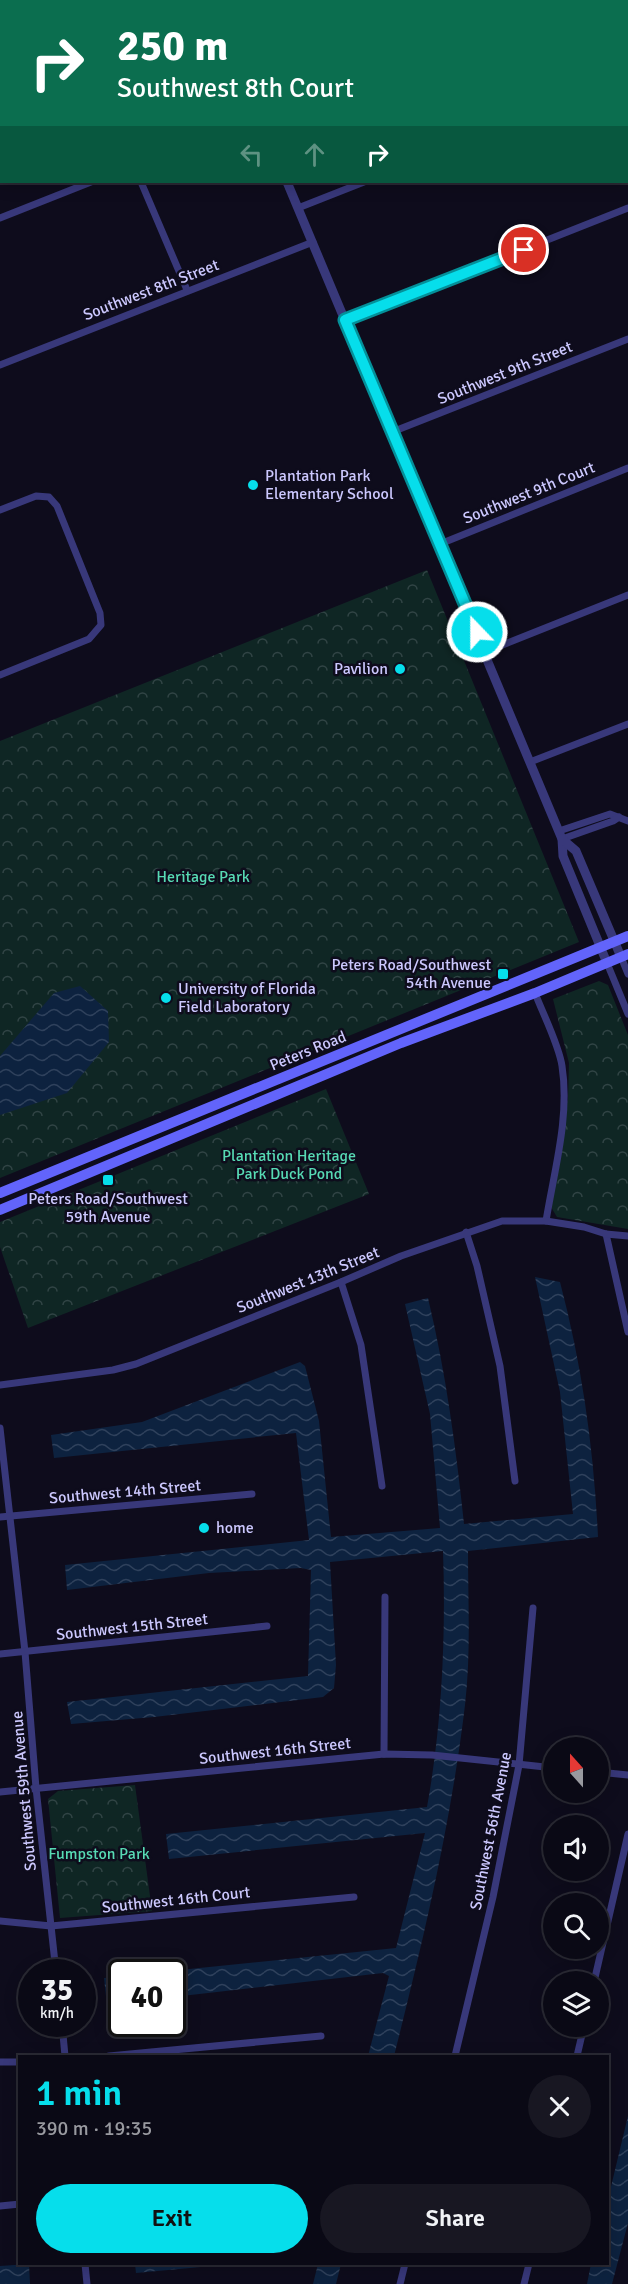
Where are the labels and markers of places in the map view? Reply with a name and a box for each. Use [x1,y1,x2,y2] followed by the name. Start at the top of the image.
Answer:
[498,224,549,275] pin
[265,466,394,504] place label: Plantation Park Elementary School
[246,478,260,492] marker: Plantation Park Elementary School
[334,659,388,679] place label: Pavilion
[393,662,407,676] marker: Pavilion
[332,955,491,993] place label: Peters Road/Southwest 54th Avenue
[496,967,510,981] marker: Peters Road/Southwest 54th Avenue
[178,979,316,1017] place label: University of Florida Field Laboratory
[159,991,173,1005] marker: University of Florida Field Laboratory
[101,1173,115,1187] marker: Peters Road/Southwest 59th Avenue
[28,1189,188,1227] place label: Peters Road/Southwest 59th Avenue
[216,1518,254,1538] place label: home
[197,1521,211,1535] marker: home

